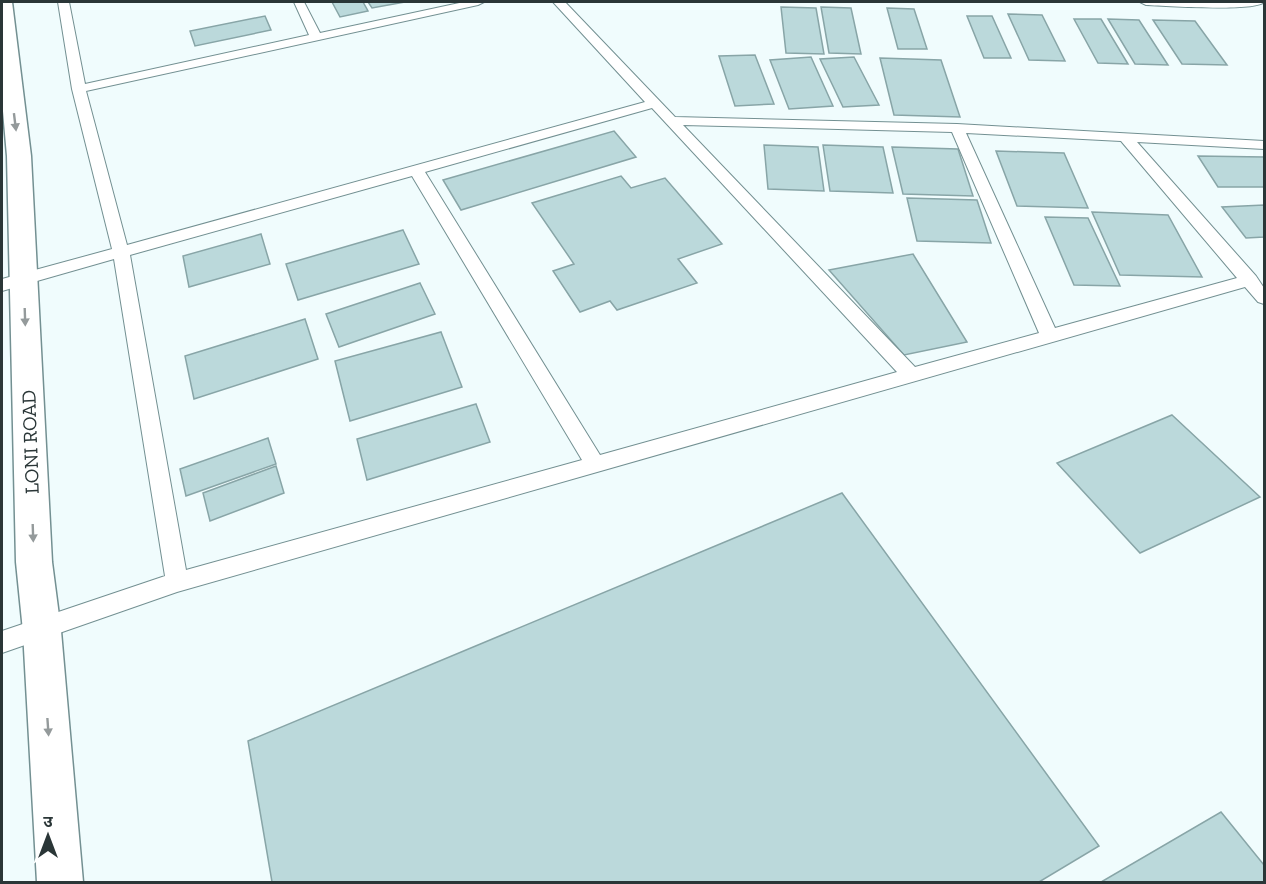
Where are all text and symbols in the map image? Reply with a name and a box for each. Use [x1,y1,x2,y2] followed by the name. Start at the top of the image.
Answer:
[10,113,20,132] one-way arrow
[21,307,30,326] one-way arrow
[16,390,44,494] street label: LONI ROAD
[28,523,37,542] one-way arrow
[43,718,53,737] one-way arrow
[18,806,78,866] north arrow
[43,812,53,831] text: उ

